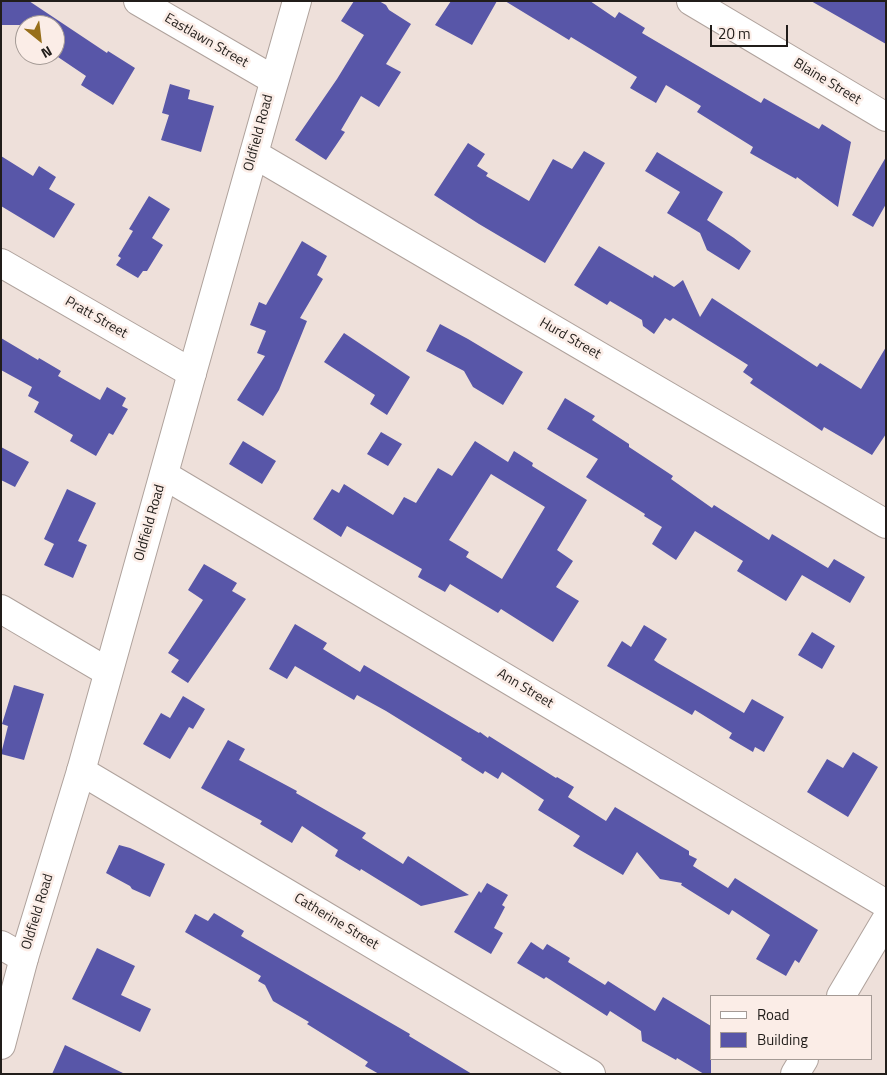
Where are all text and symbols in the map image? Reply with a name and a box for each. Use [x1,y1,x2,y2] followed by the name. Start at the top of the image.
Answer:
[161,10,251,72] street label: Eastlawn Street
[15,15,65,65] north arrow
[712,15,790,47] scale bar
[718,22,751,45] text: 20 m
[38,41,56,64] text: N
[790,55,864,109] street label: Blaine Street
[241,93,277,173] street label: Oldfield Road
[62,293,130,343] street label: Pratt Street
[536,315,604,363] street label: Hurd Street
[131,483,169,563] street label: Oldfield Road
[494,666,556,712] street label: Ann Street
[18,872,58,952] street label: Oldfield Road
[291,890,381,954] street label: Catherine Street
[710,995,872,1060] legend
[757,1003,789,1026] text: Road
[757,1028,808,1051] text: Building

